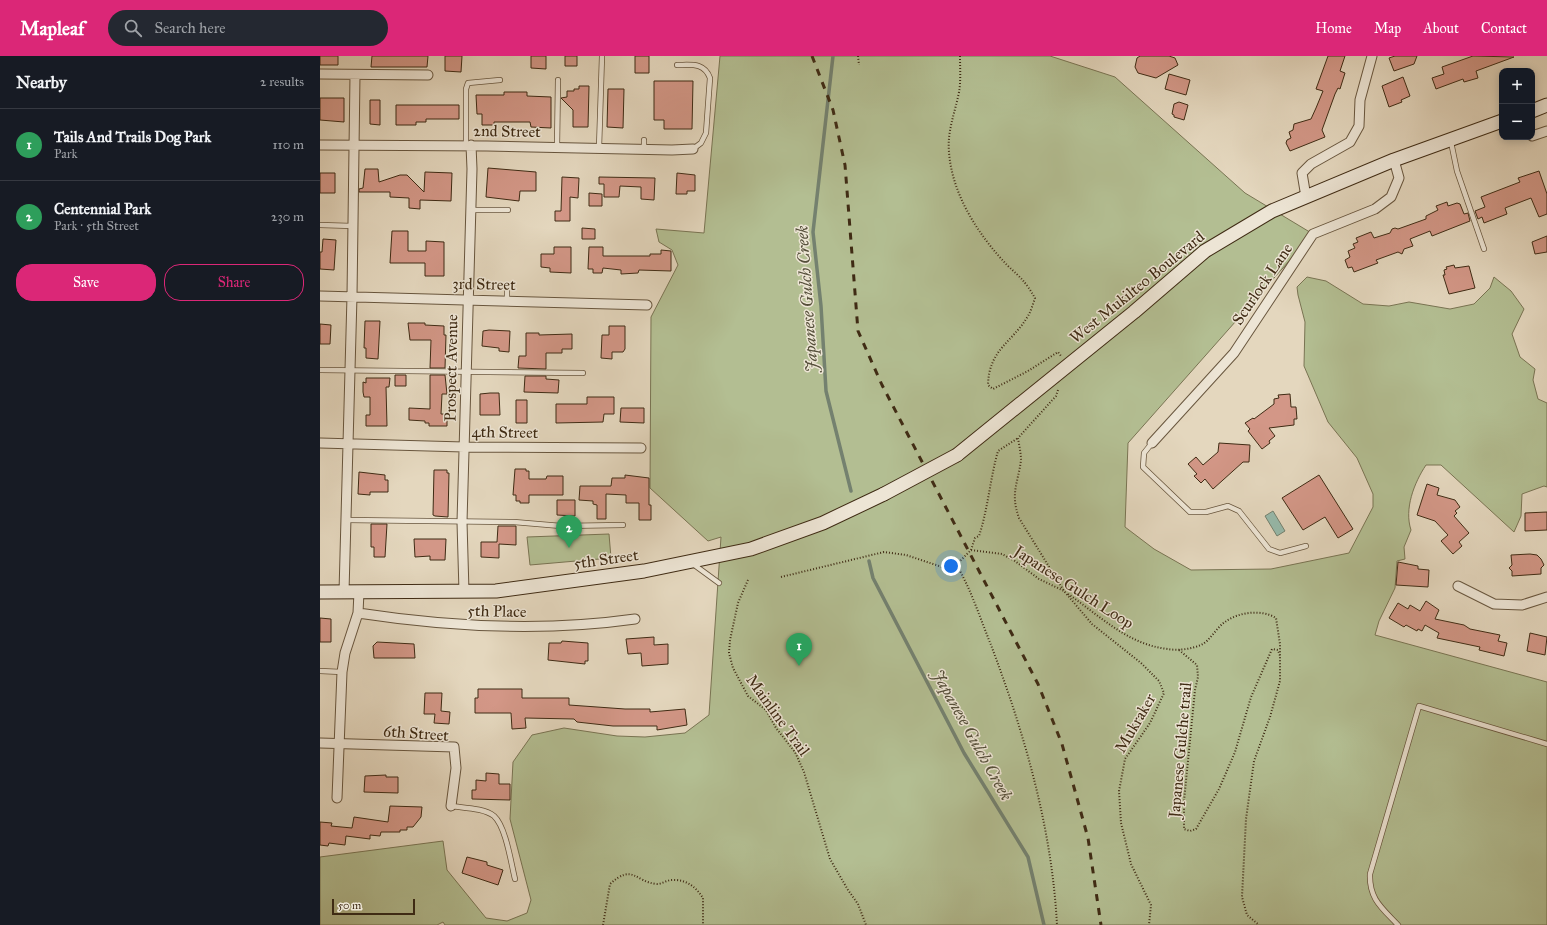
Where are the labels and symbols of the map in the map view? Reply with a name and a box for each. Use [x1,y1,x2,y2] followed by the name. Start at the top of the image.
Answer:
[473,121,541,141] street label: 2nd Street
[791,225,823,374] water label: Japanese Gulch Creek
[1066,227,1208,347] street label: West Mukilteo Boulevard
[1228,239,1296,328] street label: Scurlock Lane
[452,274,516,294] street label: 3rd Street
[441,314,461,422] street label: Prospect Avenue
[472,422,539,442] street label: 4th Street
[556,515,582,548] pin: 2
[1008,540,1137,634] street label: Japanese Gulch Loop
[572,545,640,573] street label: 5th Street
[941,556,961,576] your location
[467,601,527,621] street label: 5th Place
[786,633,812,666] pin: 1
[927,665,1017,805] water label: Japanese Gulch Creek
[742,671,814,760] street label: Mainline Trail
[1164,681,1196,821] street label: Japanese Gulche trail
[1111,690,1159,756] street label: Mukraker
[382,721,450,745] street label: 6th Street
[332,897,415,916] scale bar

